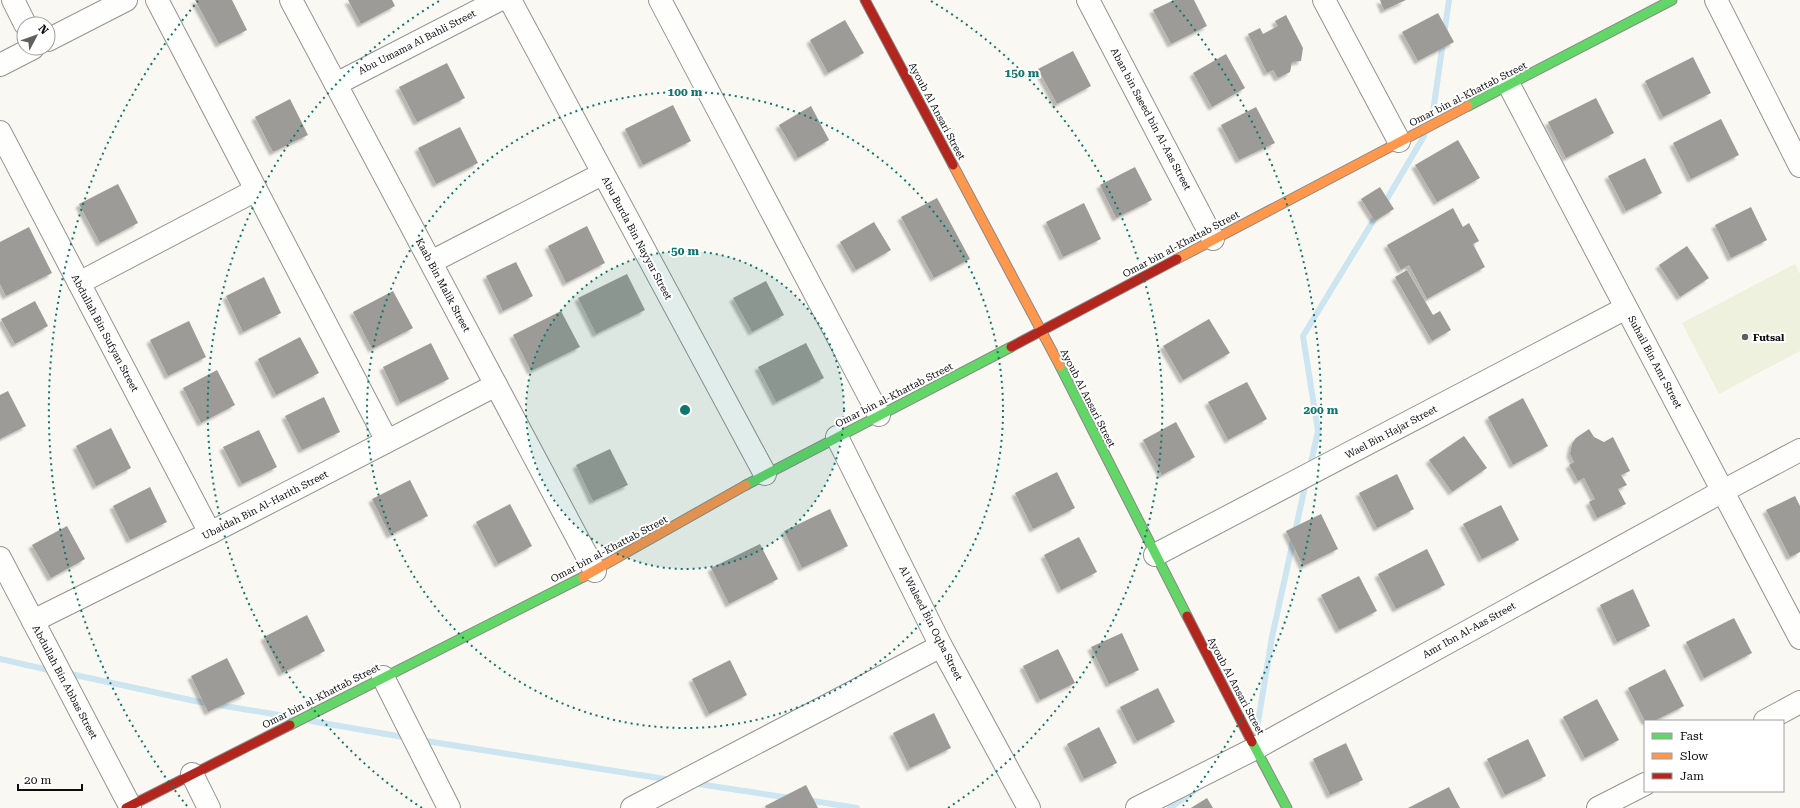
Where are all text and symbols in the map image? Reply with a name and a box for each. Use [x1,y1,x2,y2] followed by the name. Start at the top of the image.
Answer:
[356,7,478,77] street label: Abu Umama Al Bahli Street
[16,16,56,56] north arrow
[35,22,51,38] text: N
[1109,46,1193,192] street label: Aban bin Saeed bin Al-Aas Street
[1407,59,1529,128] street label: Omar bin al-Khattab Street
[907,60,967,162] street label: Ayoub Al Ansari Street
[1005,66,1040,80] text: 150 m
[668,85,703,99] text: 100 m
[600,174,674,302] street label: Abu Burda Bin Nayyar Street
[1121,208,1241,279] street label: Omar bin al-Khattab Street
[414,236,472,334] street label: Kaab Bin Malik Street
[671,244,699,258] text: 50 m
[69,273,141,394] street label: Abdullah Bin Sufyan Street
[1626,314,1684,410] street label: Suhail Bin Amr Street
[1740,332,1750,342] marker: Futsal
[1753,332,1785,343] place label: Futsal
[1058,347,1118,449] street label: Ayoub Al Ansari Street
[833,360,955,429] street label: Omar bin al-Khattab Street
[678,403,692,417] centre of rings
[1304,403,1339,417] text: 200 m
[1343,403,1439,461] street label: Wael Bin Hajar Street
[200,468,330,542] street label: Ubaidah Bin Al-Harith Street
[549,513,669,584] street label: Omar bin al-Khattab Street
[897,564,965,682] street label: Al Waleed Bin Oqba Street
[1421,600,1518,660] street label: Amr Ibn Al-Aas Street
[30,623,100,741] street label: Abdullah Bin Abbas Street
[1206,635,1266,737] street label: Ayoub Al Ansari Street
[260,661,382,730] street label: Omar bin al-Khattab Street
[1644,720,1784,792] legend
[1680,729,1704,743] text: Fast
[1680,749,1708,763] text: Slow
[18,766,82,792] scale bar
[1680,769,1704,783] text: Jam
[24,773,51,787] text: 20 m

